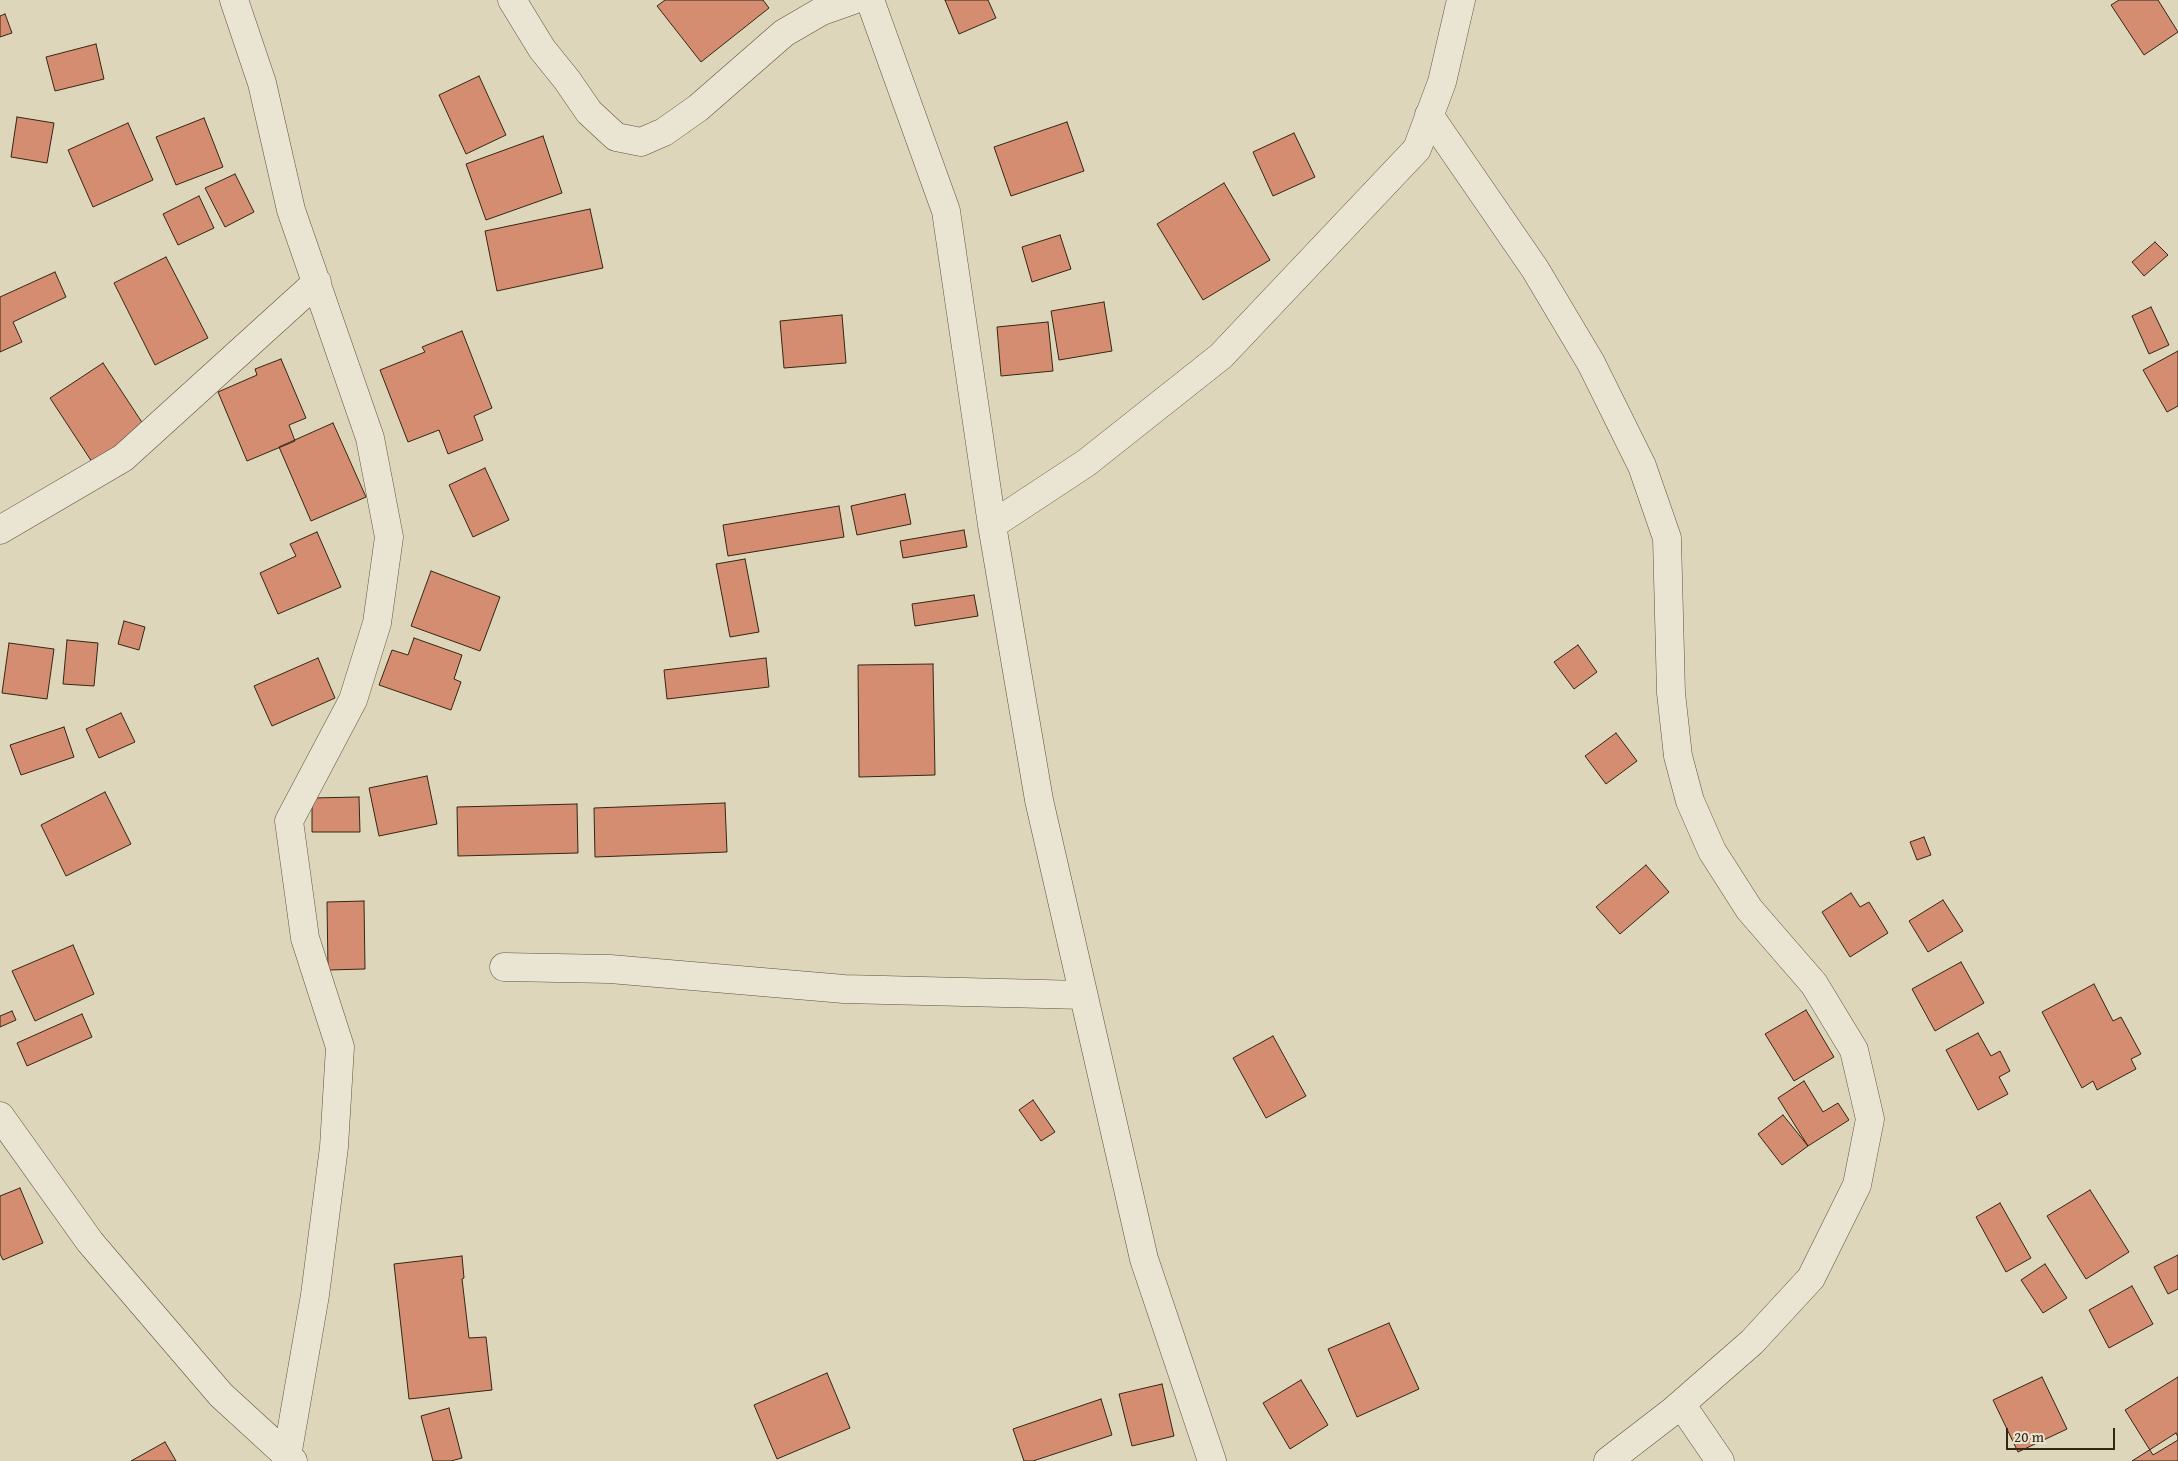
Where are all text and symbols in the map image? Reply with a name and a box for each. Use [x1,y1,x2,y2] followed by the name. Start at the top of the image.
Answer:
[2008,1418,2117,1450] scale bar
[2014,1426,2044,1447] text: 20 m

